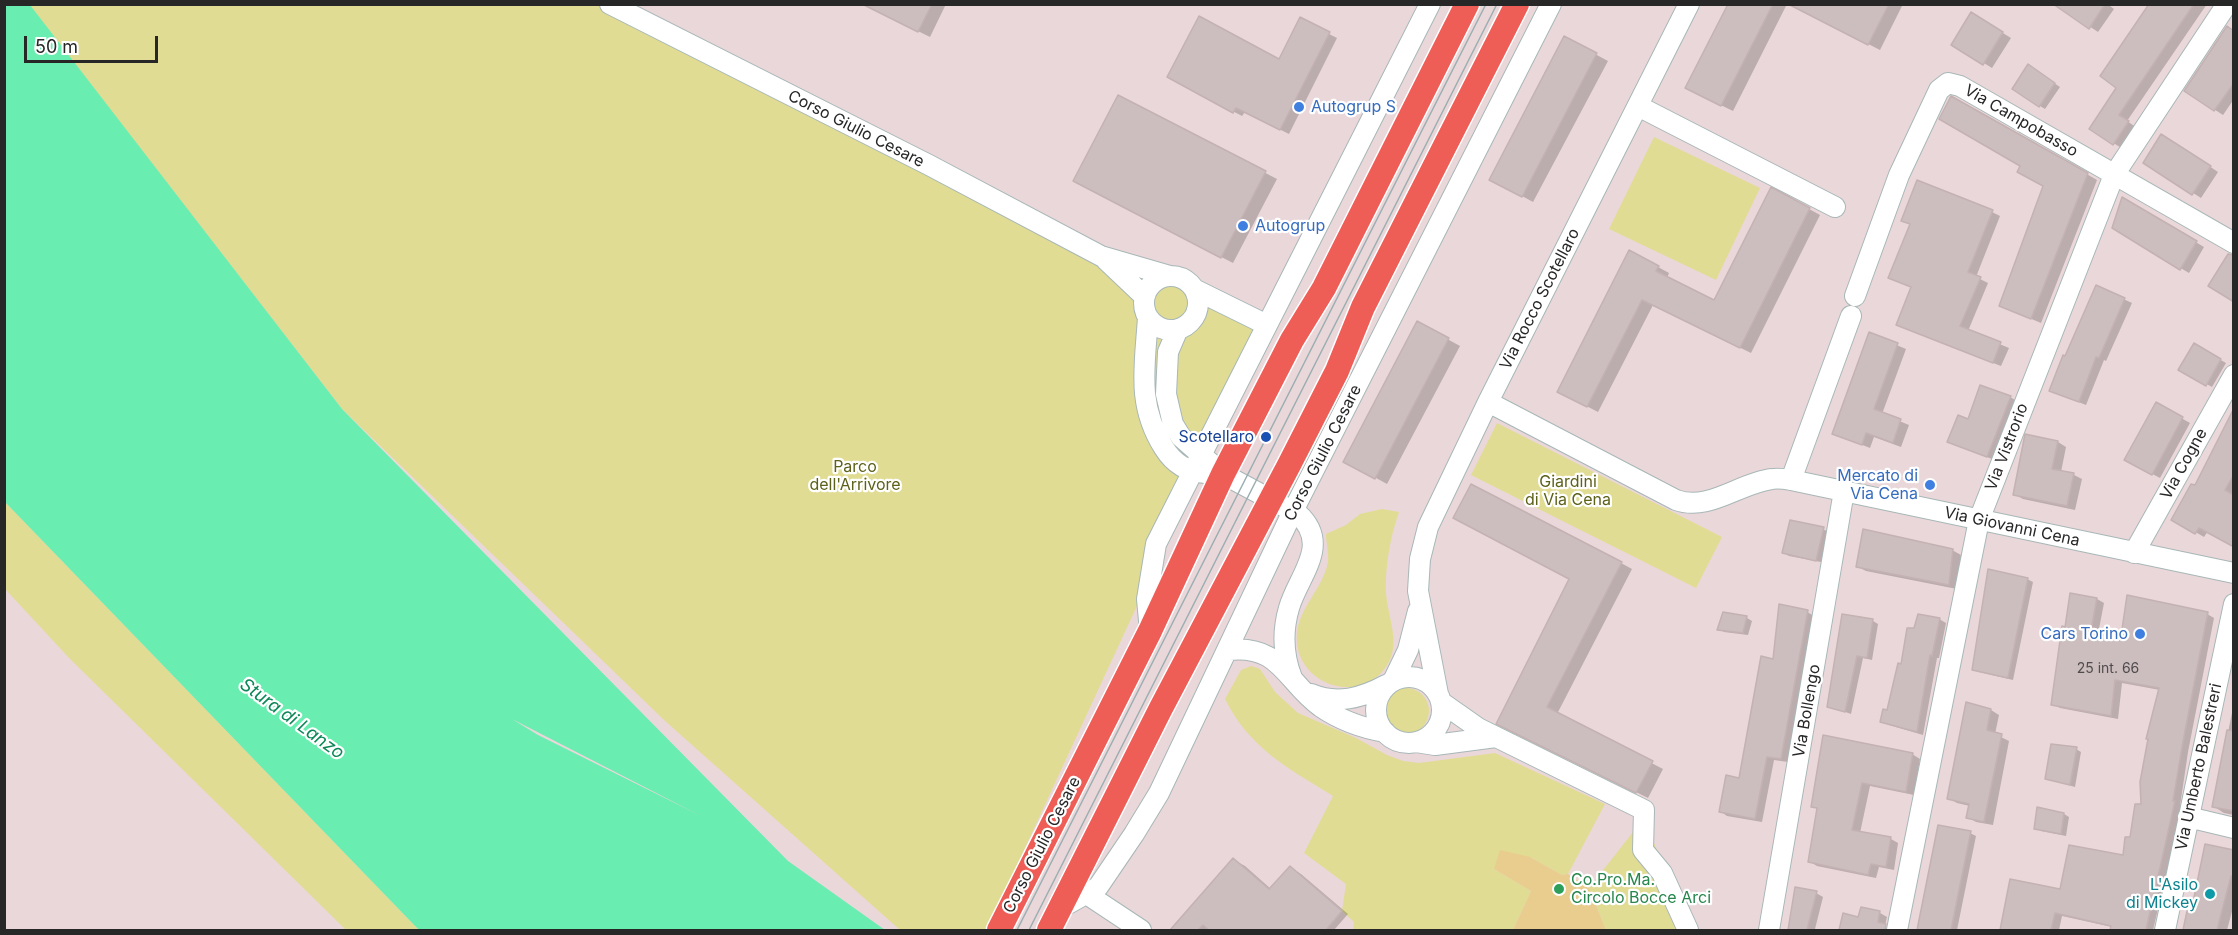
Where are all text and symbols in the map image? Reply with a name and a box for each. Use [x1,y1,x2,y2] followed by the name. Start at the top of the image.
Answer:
[27,24,160,62] scale bar
[35,36,78,57] text: 50 m
[1961,81,2081,161] street label: Via Campobasso
[785,86,927,172] street label: Corso Giulio Cesare
[1311,97,1396,117] place label: Autogrup S
[1292,100,1306,114] marker: Autogrup S
[1255,216,1325,236] place label: Autogrup
[1236,219,1250,233] marker: Autogrup
[1496,225,1584,373] street label: Via Rocco Scotellaro
[1280,382,1366,524] street label: Corso Giulio Cesare
[1982,401,2032,493] street label: Via Vistrorio
[2157,425,2211,503] street label: Via Cogne
[1179,427,1254,447] place label: Scotellaro
[1259,430,1273,444] marker: Scotellaro
[809,457,901,495] park label: Parco dell'Arrivore
[1837,466,1918,504] place label: Mercato di Via Cena
[1525,472,1611,510] park label: Giardini di Via Cena
[1923,478,1937,492] marker: Mercato di Via Cena
[1942,503,2082,551] street label: Via Giovanni Cena
[2040,624,2128,644] place label: Cars Torino
[2133,627,2147,641] marker: Cars Torino
[2077,661,2139,677] house number: 25 int. 66
[1789,663,1825,759] street label: Via Bollengo
[236,674,348,764] water label: Stura di Lanzo
[2172,682,2226,852] street label: Via Umberto Balestreri
[999,774,1085,916] street label: Corso Giulio Cesare
[1571,870,1711,908] place label: Co.Pro.Ma. Circolo Bocce Arci
[2126,875,2198,913] place label: L'Asilo di Mickey
[1552,882,1566,896] marker: Co.Pro.Ma. Circolo Bocce Arci
[2203,887,2217,901] marker: L'Asilo di Mickey

